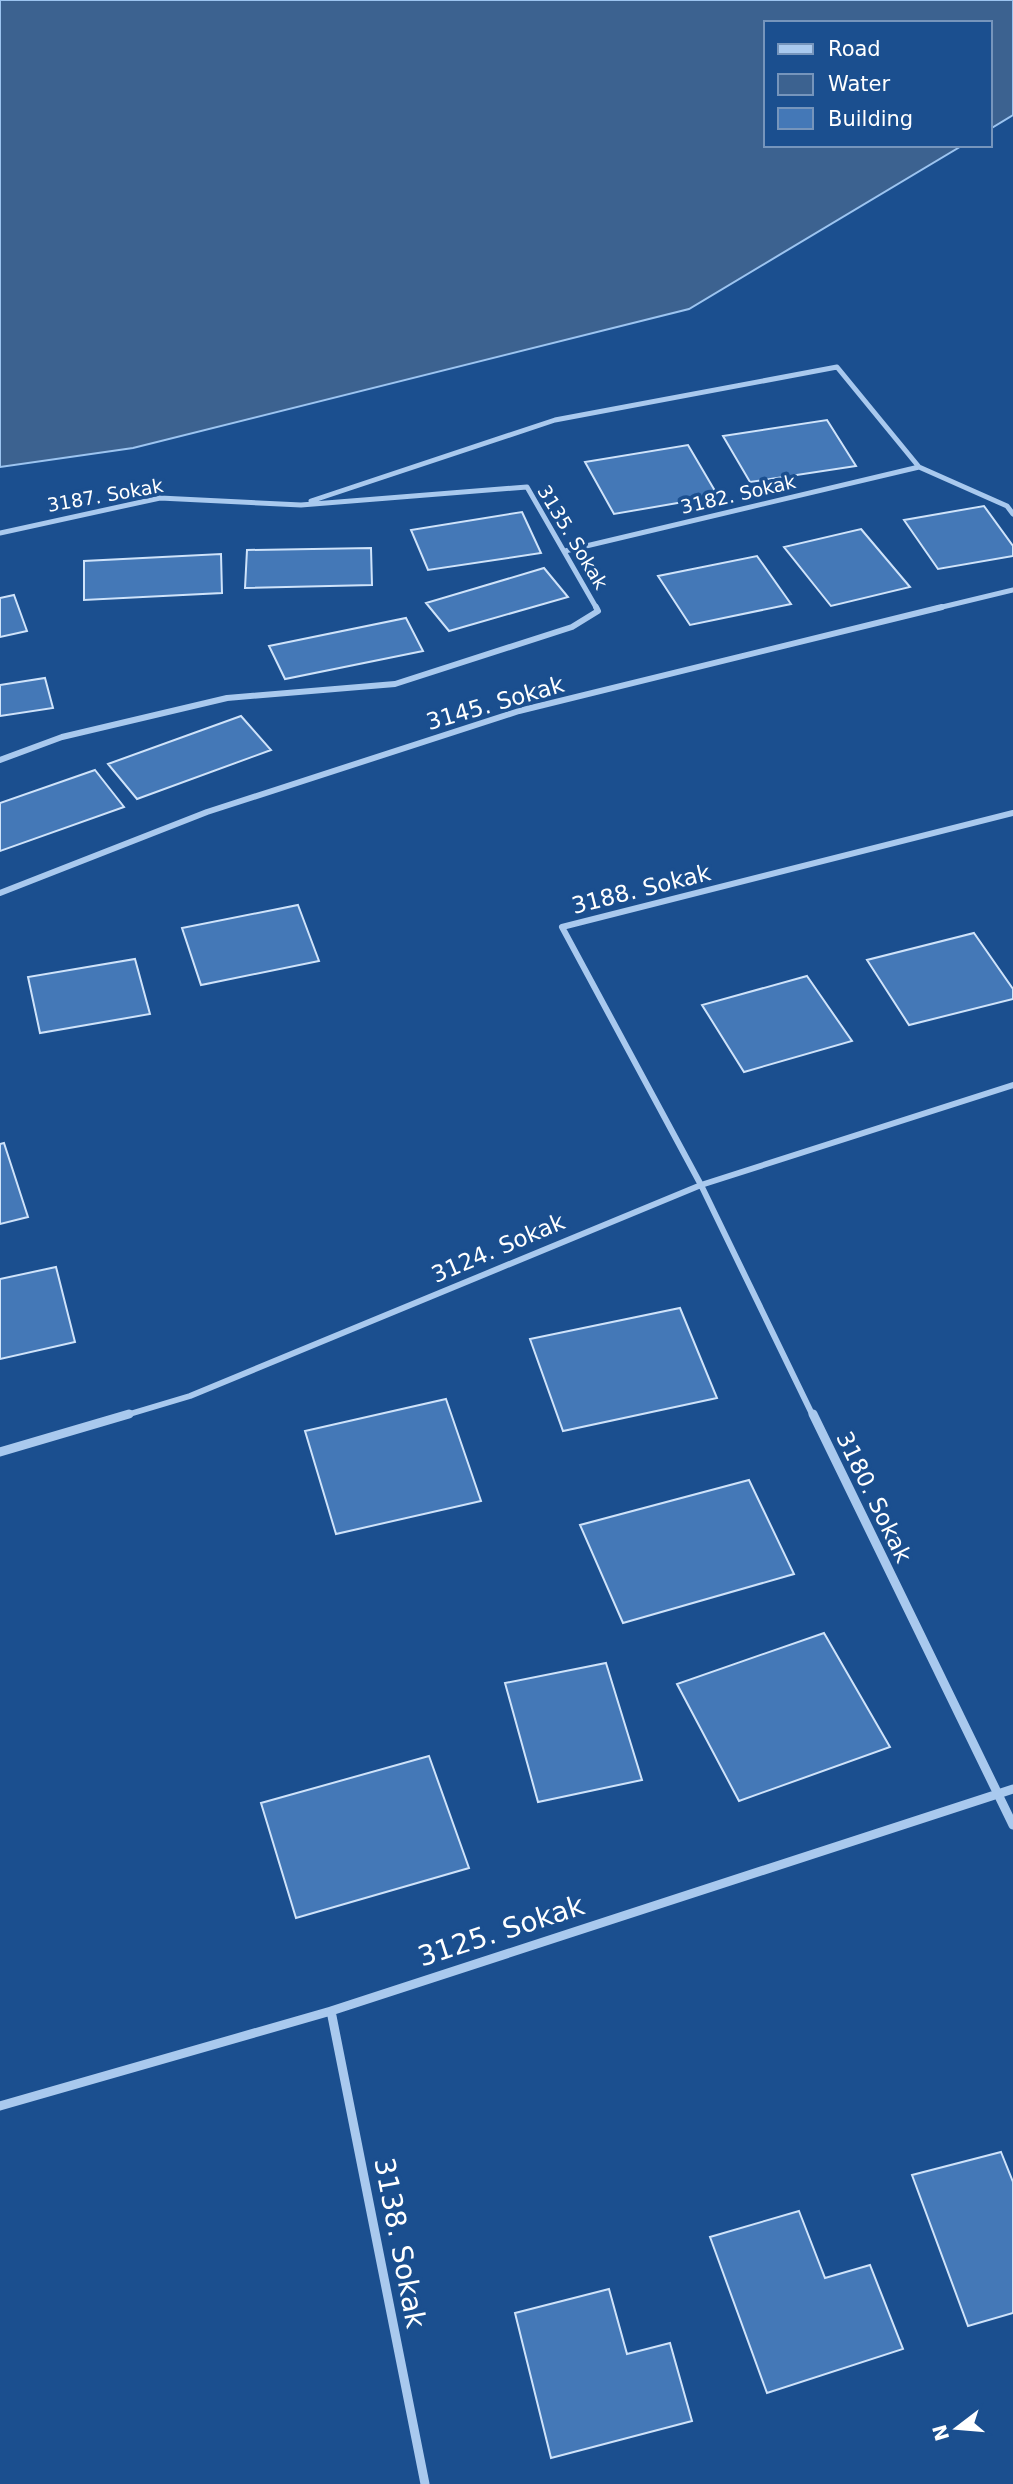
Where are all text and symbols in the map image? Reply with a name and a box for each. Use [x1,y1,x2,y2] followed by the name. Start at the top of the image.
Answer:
[764,21,992,147] legend
[828,37,881,61] text: Road
[828,72,890,96] text: Water
[828,107,913,131] text: Building
[678,470,798,518] street label: 3182. Sokak
[45,474,165,516] street label: 3187. Sokak
[533,481,613,593] street label: 3135. Sokak
[423,671,568,735] street label: 3145. Sokak
[569,859,714,919] street label: 3188. Sokak
[427,1208,569,1288] street label: 3124. Sokak
[831,1427,917,1567] street label: 3180. Sokak
[414,1888,589,1973] street label: 3125. Sokak
[367,2155,433,2332] street label: 3138. Sokak
[922,2393,992,2463] north arrow
[928,2422,953,2443] text: N

